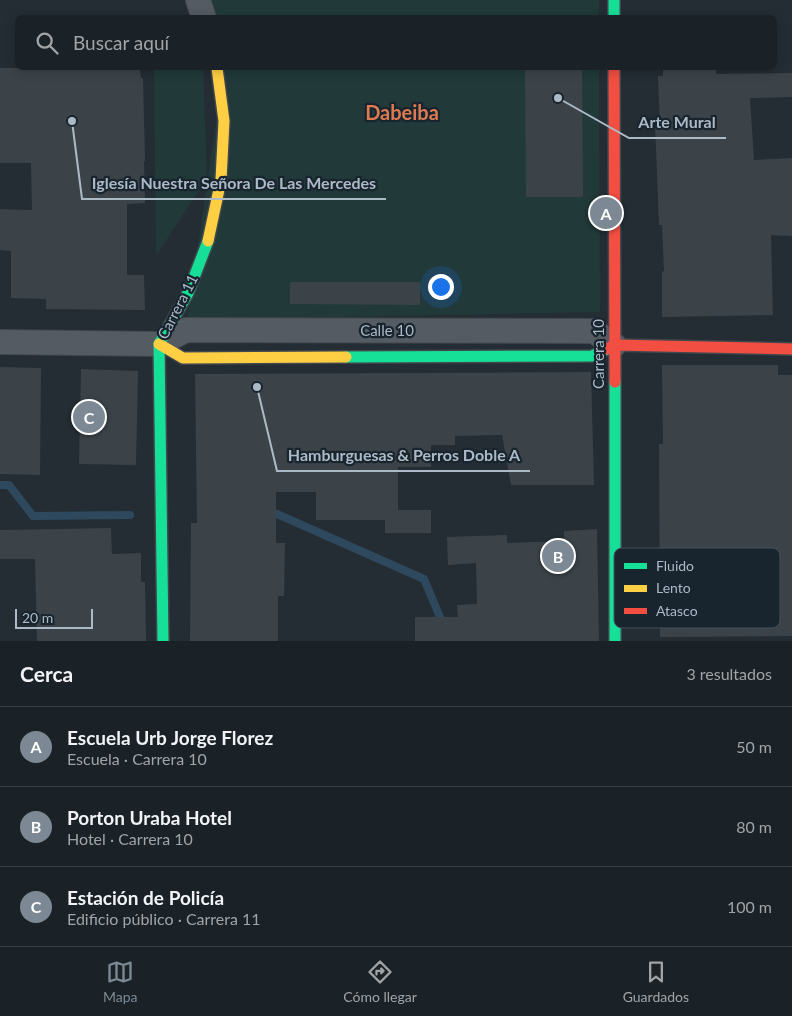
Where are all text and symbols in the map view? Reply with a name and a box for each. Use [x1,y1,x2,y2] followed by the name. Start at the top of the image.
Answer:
[15,15,777,70] search box
[33,29,61,57] icon: search
[73,31,169,54] text: Buscar aquí
[365,100,439,124] district label: Dabeiba
[629,107,726,138] callout: Arte Mural
[637,112,716,131] text: Arte Mural
[82,168,386,199] callout: Iglesía Nuestra Señora De Las Mercedes
[92,173,376,192] text: Iglesía Nuestra Señora De Las Mercedes
[590,194,622,232] pin: A
[153,271,201,342] street label: Carrera 11
[428,274,454,300] your location
[589,319,607,389] street label: Carrera 10
[360,321,414,339] street label: Calle 10
[73,398,105,436] pin: C
[277,440,530,471] callout: Hamburguesas & Perros Doble A
[288,445,521,464] text: Hamburguesas & Perros Doble A
[542,537,574,575] pin: B
[614,548,780,628] legend
[656,557,694,574] text: Fluido
[656,579,691,596] text: Lento
[656,602,698,619] text: Atasco
[15,606,92,629] scale bar
[22,609,53,626] text: 20 m
[20,661,73,686] text: Cerca
[686,664,772,683] text: 3 resultados
[67,726,273,749] text: Escuela Urb Jorge Florez
[30,737,42,756] text: A
[736,737,772,756] text: 50 m
[67,749,207,768] text: Escuela · Carrera 10
[67,806,232,829] text: Porton Uraba Hotel
[31,817,41,836] text: B
[736,817,772,836] text: 80 m
[67,829,193,848] text: Hotel · Carrera 10
[67,886,224,909] text: Estación de Policía
[31,897,41,916] text: C
[727,897,772,916] text: 100 m
[67,909,261,928] text: Edificio público · Carrera 11
[103,958,137,1005] tab: Mapa
[343,958,417,1005] tab: Cómo llegar
[623,958,689,1005] tab: Guardados

